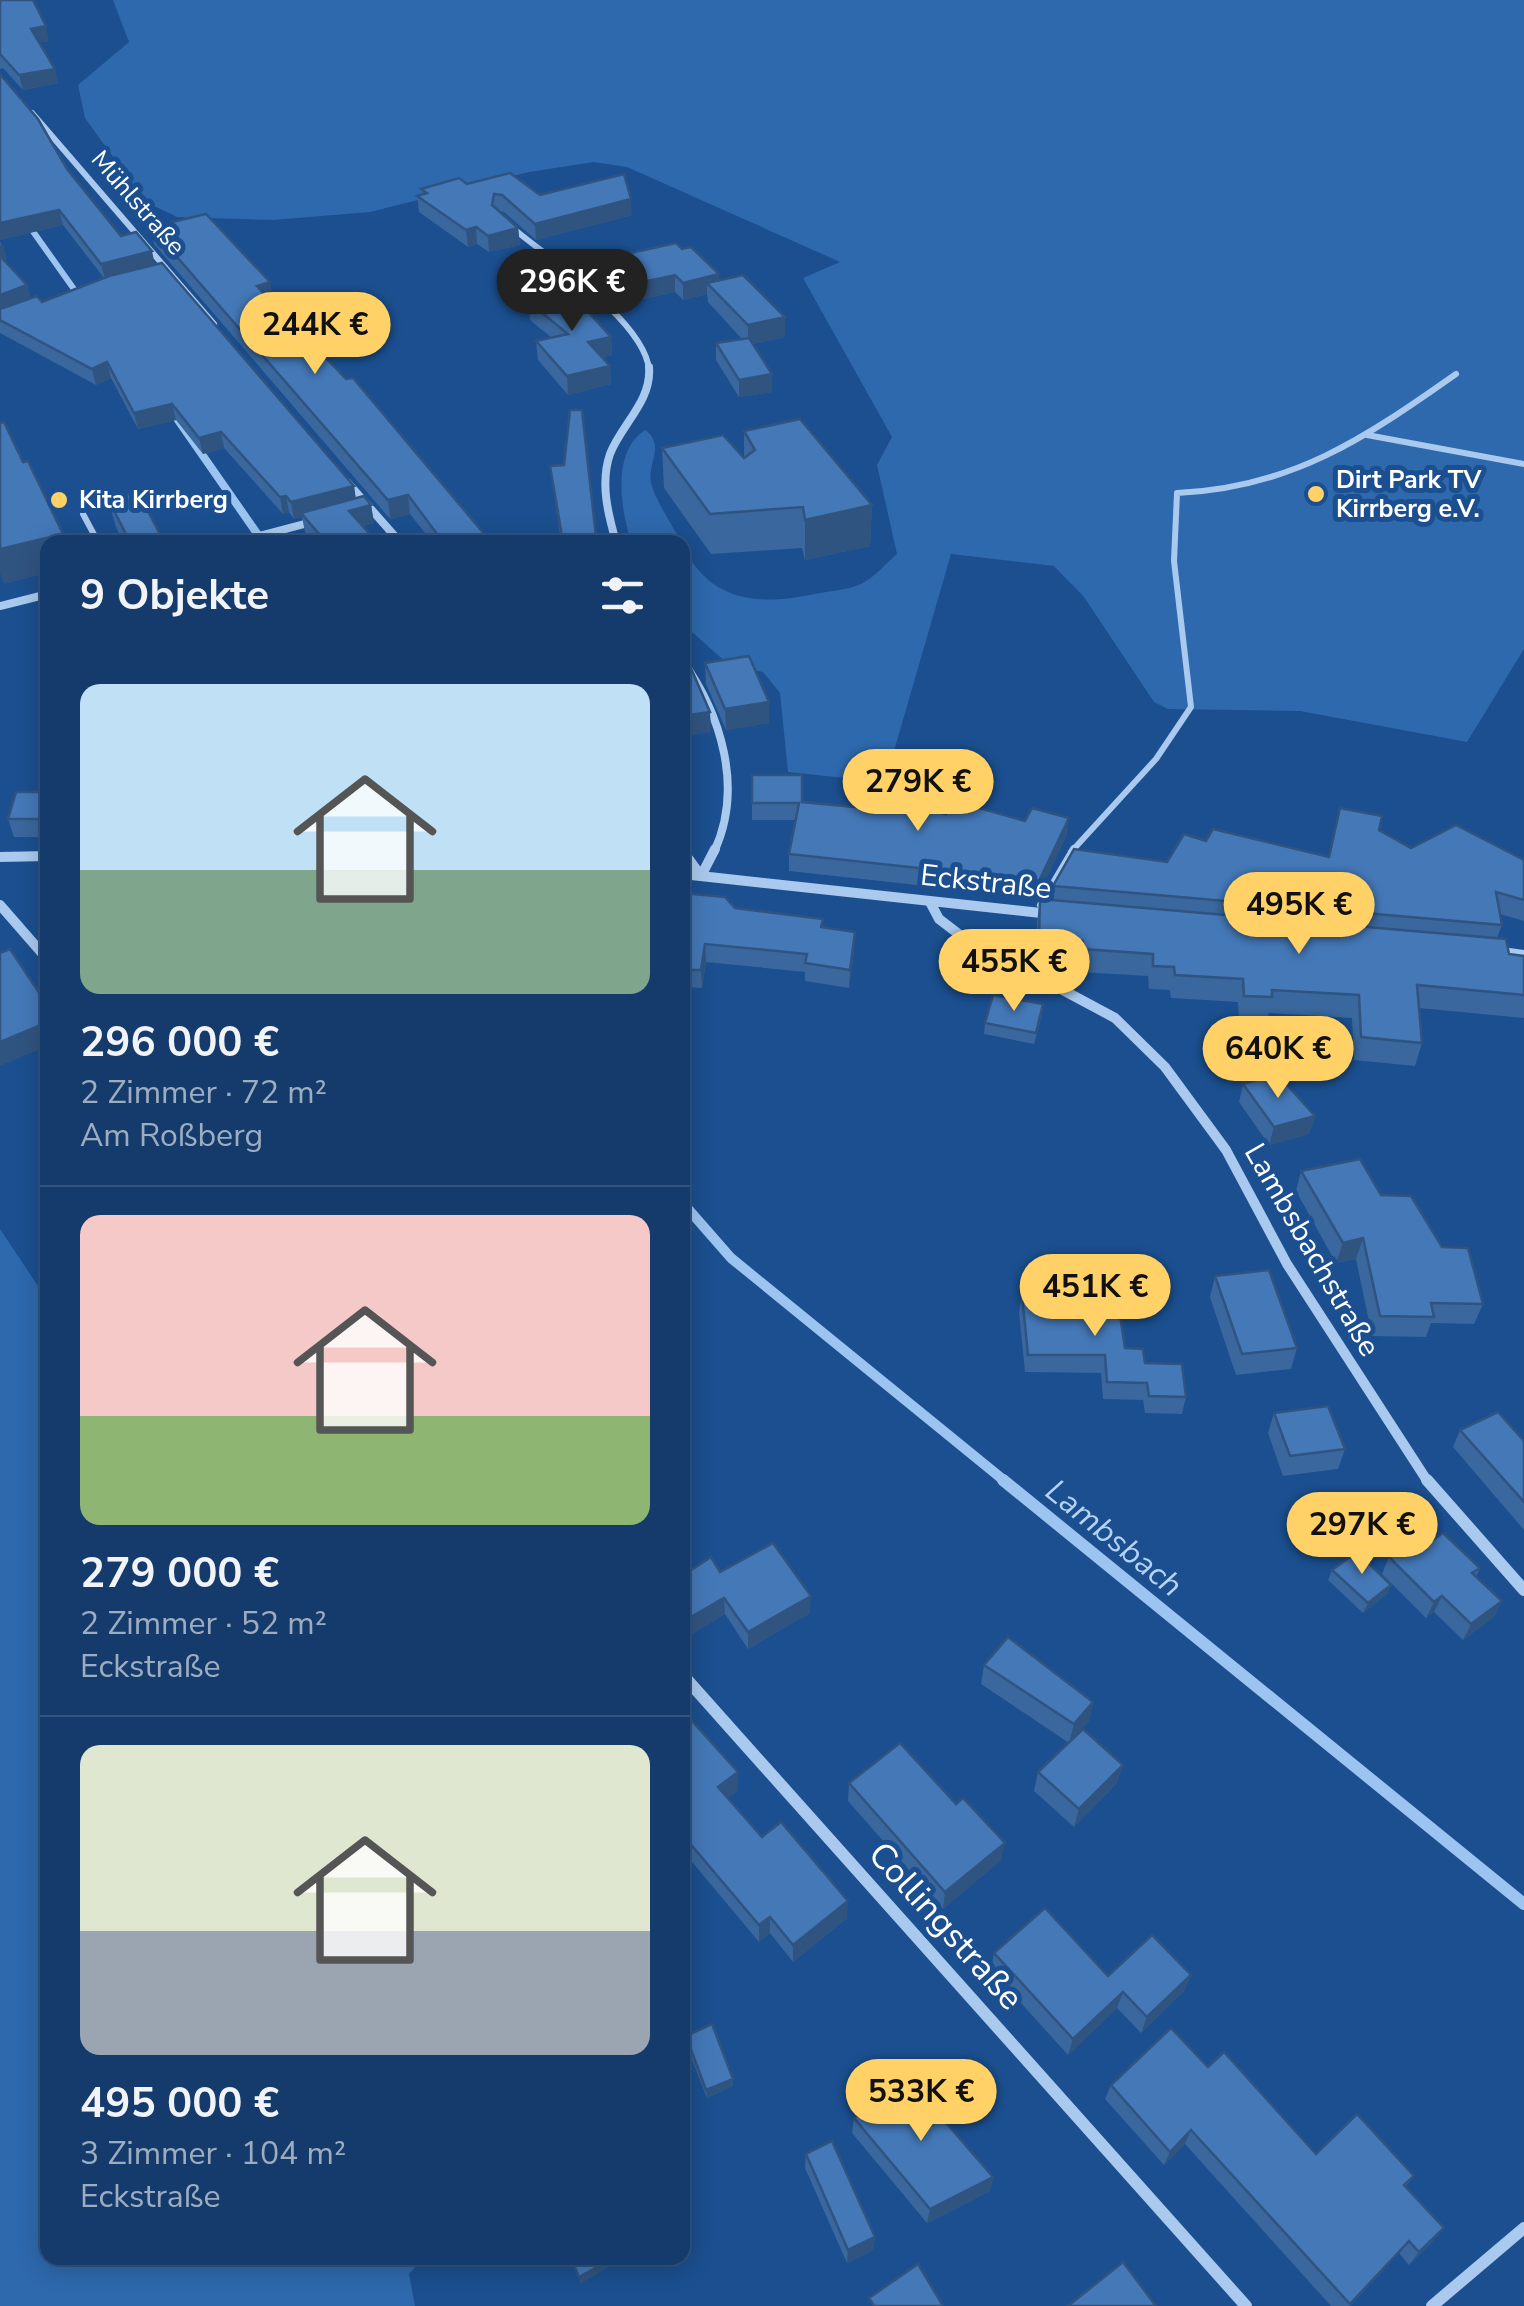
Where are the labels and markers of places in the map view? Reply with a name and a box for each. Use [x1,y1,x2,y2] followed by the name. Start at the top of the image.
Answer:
[491,249,653,334] pin: 296K €
[234,292,396,377] pin: 244K €
[1336,463,1483,526] place label: Dirt Park TV Kirrberg e.V.
[79,483,228,517] place label: Kita Kirrberg
[1305,483,1327,505] marker: Dirt Park TV Kirrberg e.V.
[48,489,70,511] marker: Kita Kirrberg
[837,749,999,834] pin: 279K €
[1218,872,1380,957] pin: 495K €
[933,929,1095,1014] pin: 455K €
[1197,1016,1359,1101] pin: 640K €
[1014,1254,1176,1339] pin: 451K €
[1281,1492,1443,1577] pin: 297K €
[840,2059,1002,2144] pin: 533K €

